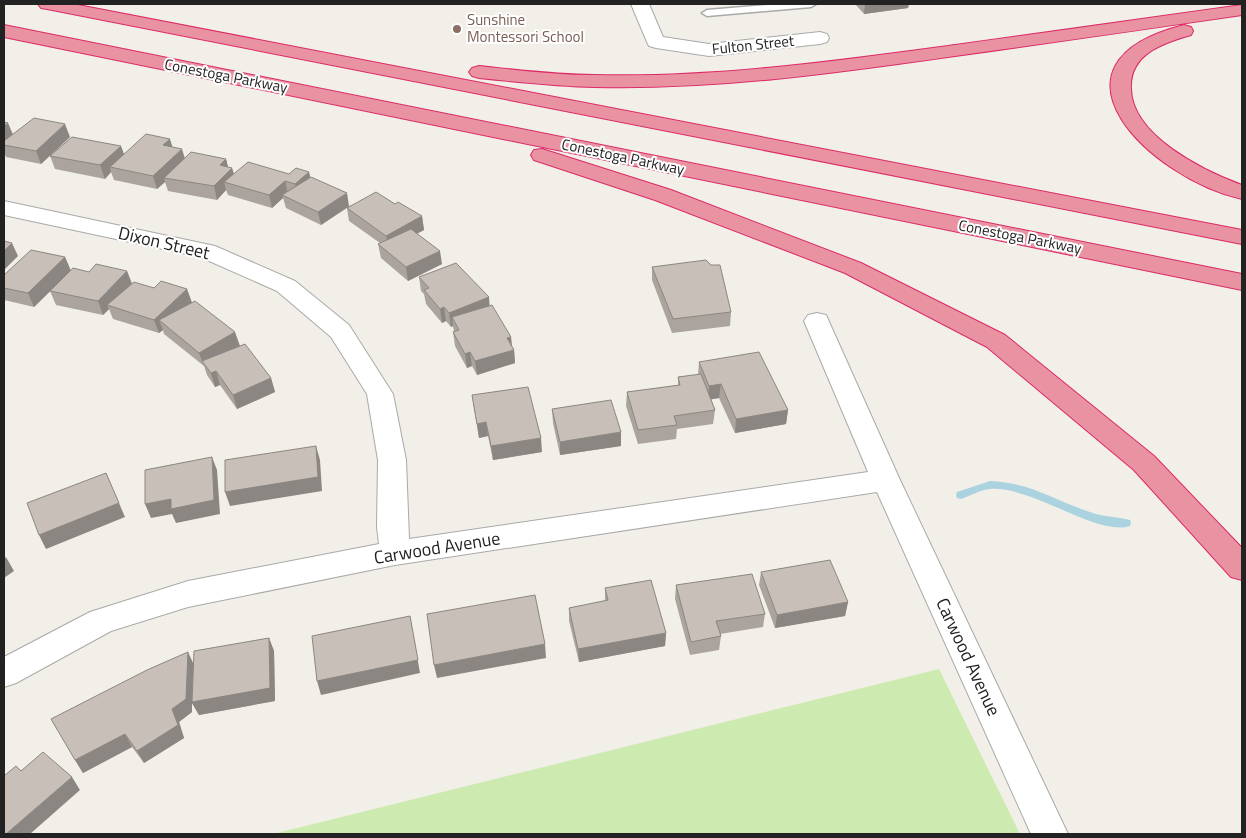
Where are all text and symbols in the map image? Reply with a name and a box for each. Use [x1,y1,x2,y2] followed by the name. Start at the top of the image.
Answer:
[467,8,584,48] place label: Sunshine Montessori School
[451,23,463,35] marker: Sunshine Montessori School
[711,29,796,60] street label: Fulton Street
[163,52,290,99] street label: Conestoga Parkway
[560,132,687,181] street label: Conestoga Parkway
[957,213,1084,260] street label: Conestoga Parkway
[116,219,213,266] street label: Dixon Street
[372,524,502,571] street label: Carwood Avenue
[929,593,1008,720] street label: Carwood Avenue

